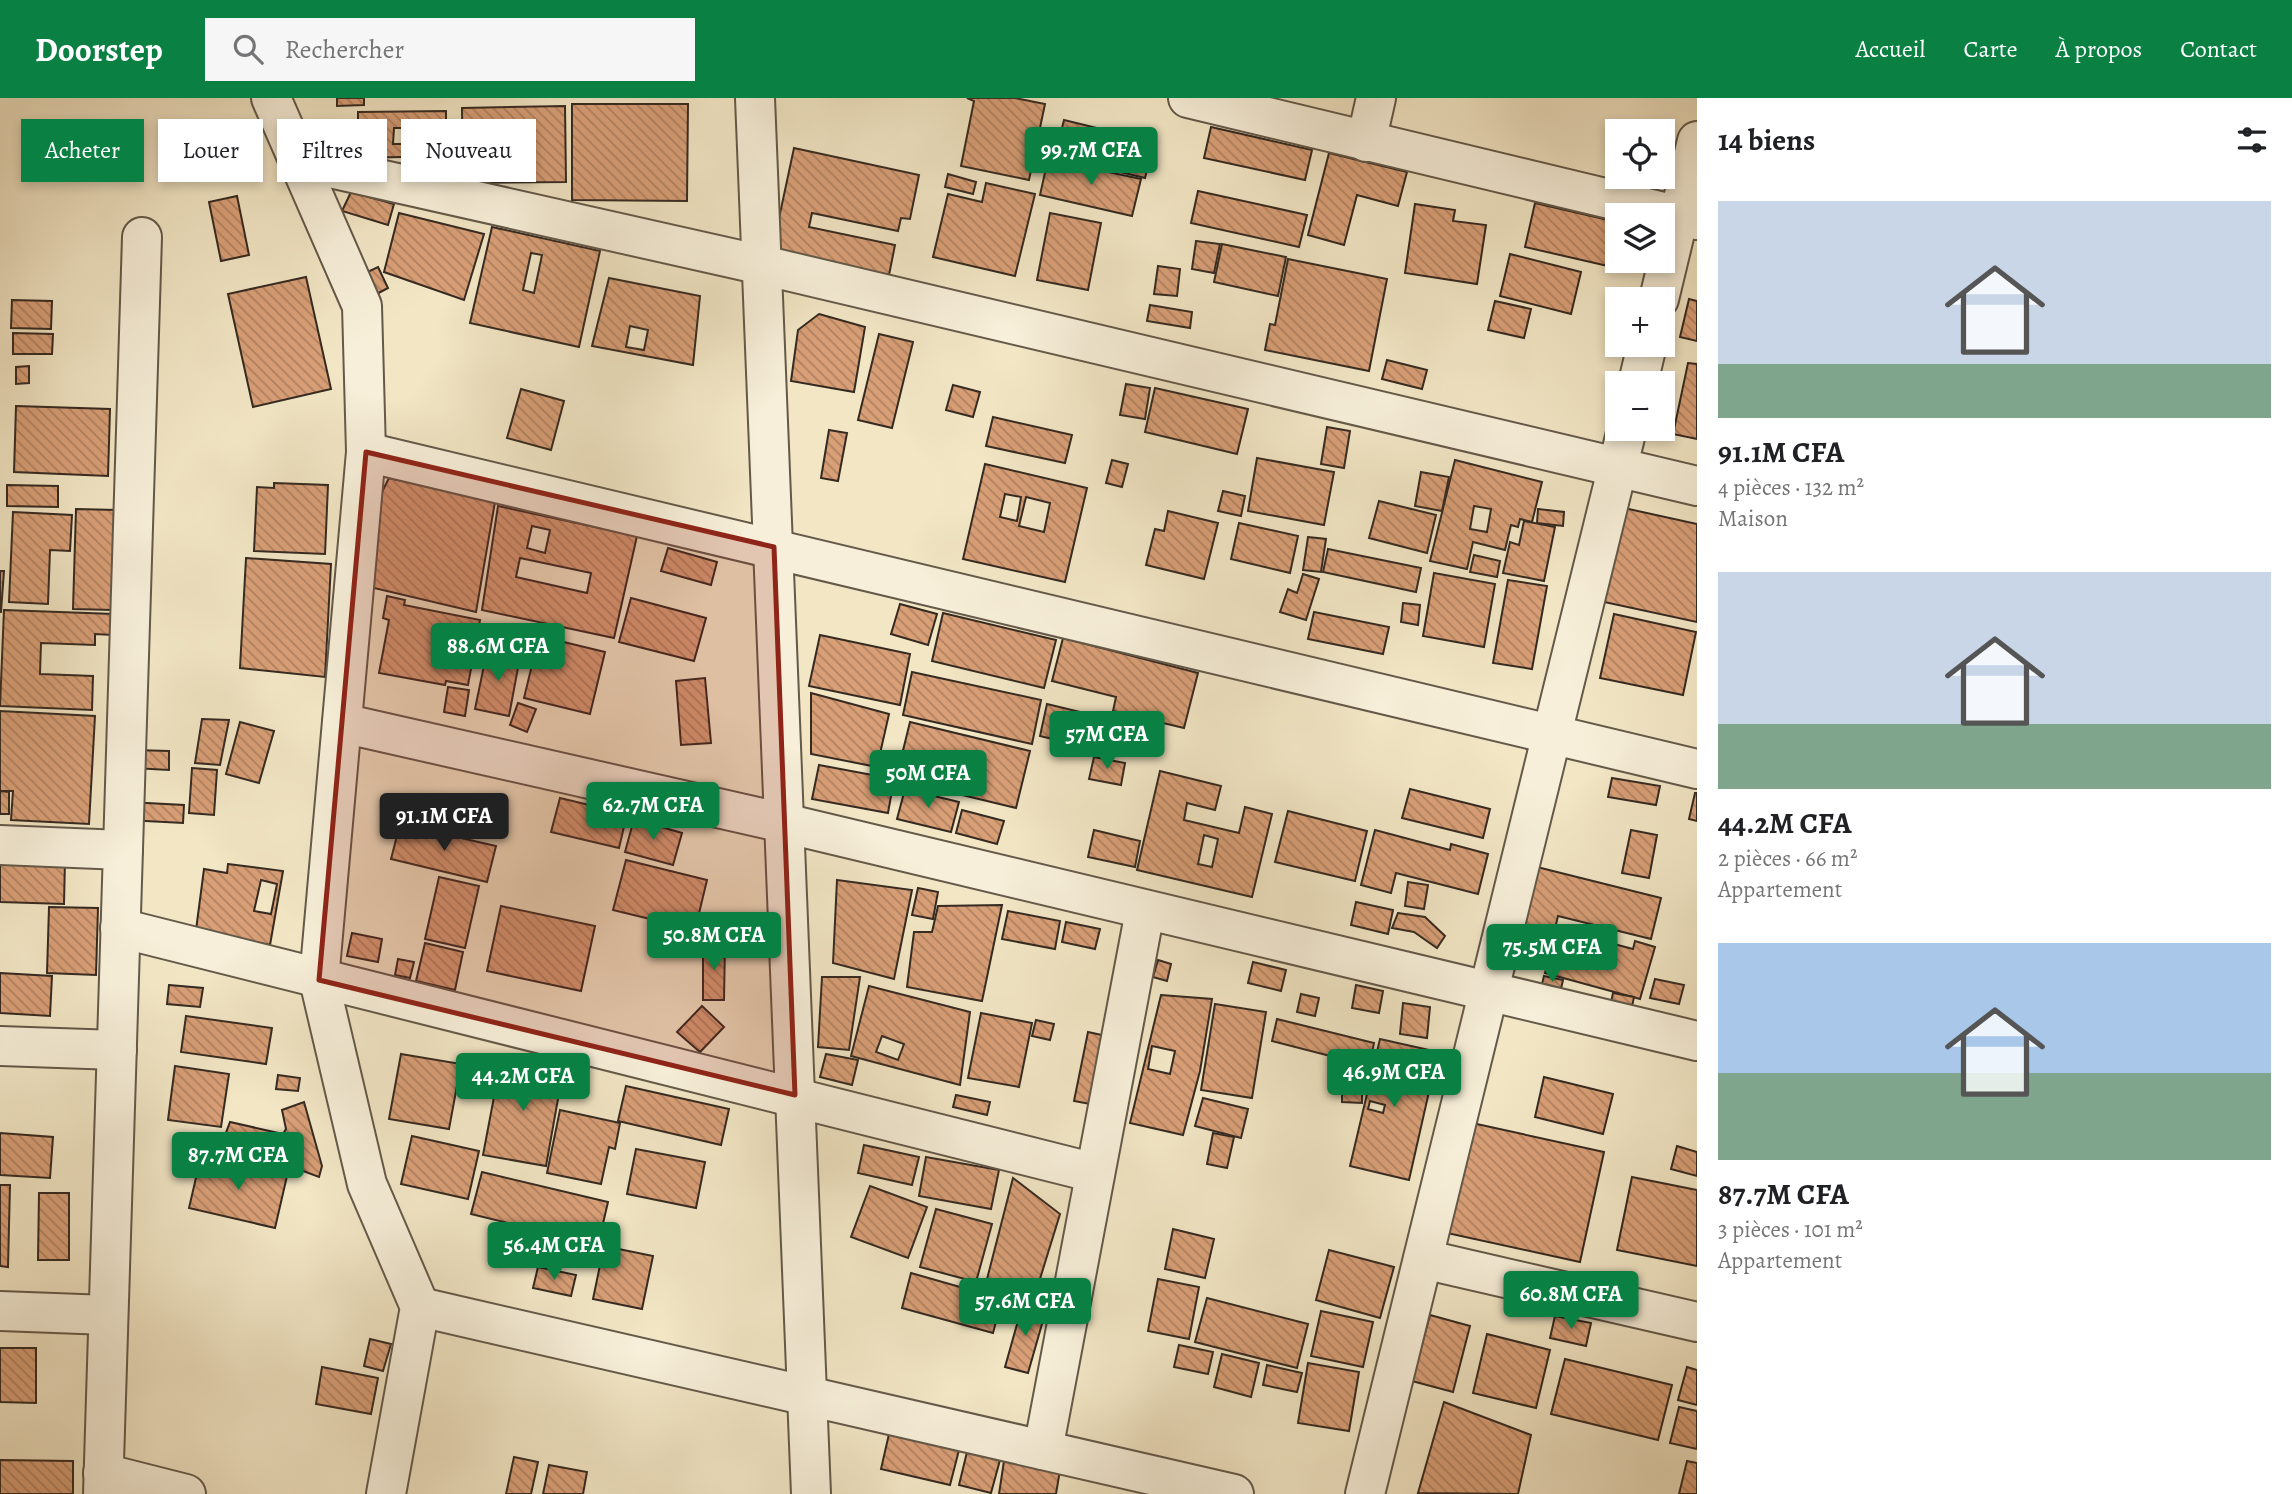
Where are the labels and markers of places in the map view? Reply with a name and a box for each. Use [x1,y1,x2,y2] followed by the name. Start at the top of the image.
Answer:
[1011,127,1171,187] pin: 99.7M CFA
[418,624,578,683] pin: 88.6M CFA
[1042,712,1172,771] pin: 57M CFA
[863,750,993,810] pin: 50M CFA
[573,782,733,842] pin: 62.7M CFA
[364,794,524,853] pin: 91.1M CFA
[634,912,794,972] pin: 50.8M CFA
[1472,924,1632,984] pin: 75.5M CFA
[1314,1049,1474,1109] pin: 46.9M CFA
[443,1054,603,1113] pin: 44.2M CFA
[158,1132,318,1192] pin: 87.7M CFA
[474,1222,634,1282] pin: 56.4M CFA
[1491,1272,1651,1331] pin: 60.8M CFA
[945,1278,1105,1338] pin: 57.6M CFA

